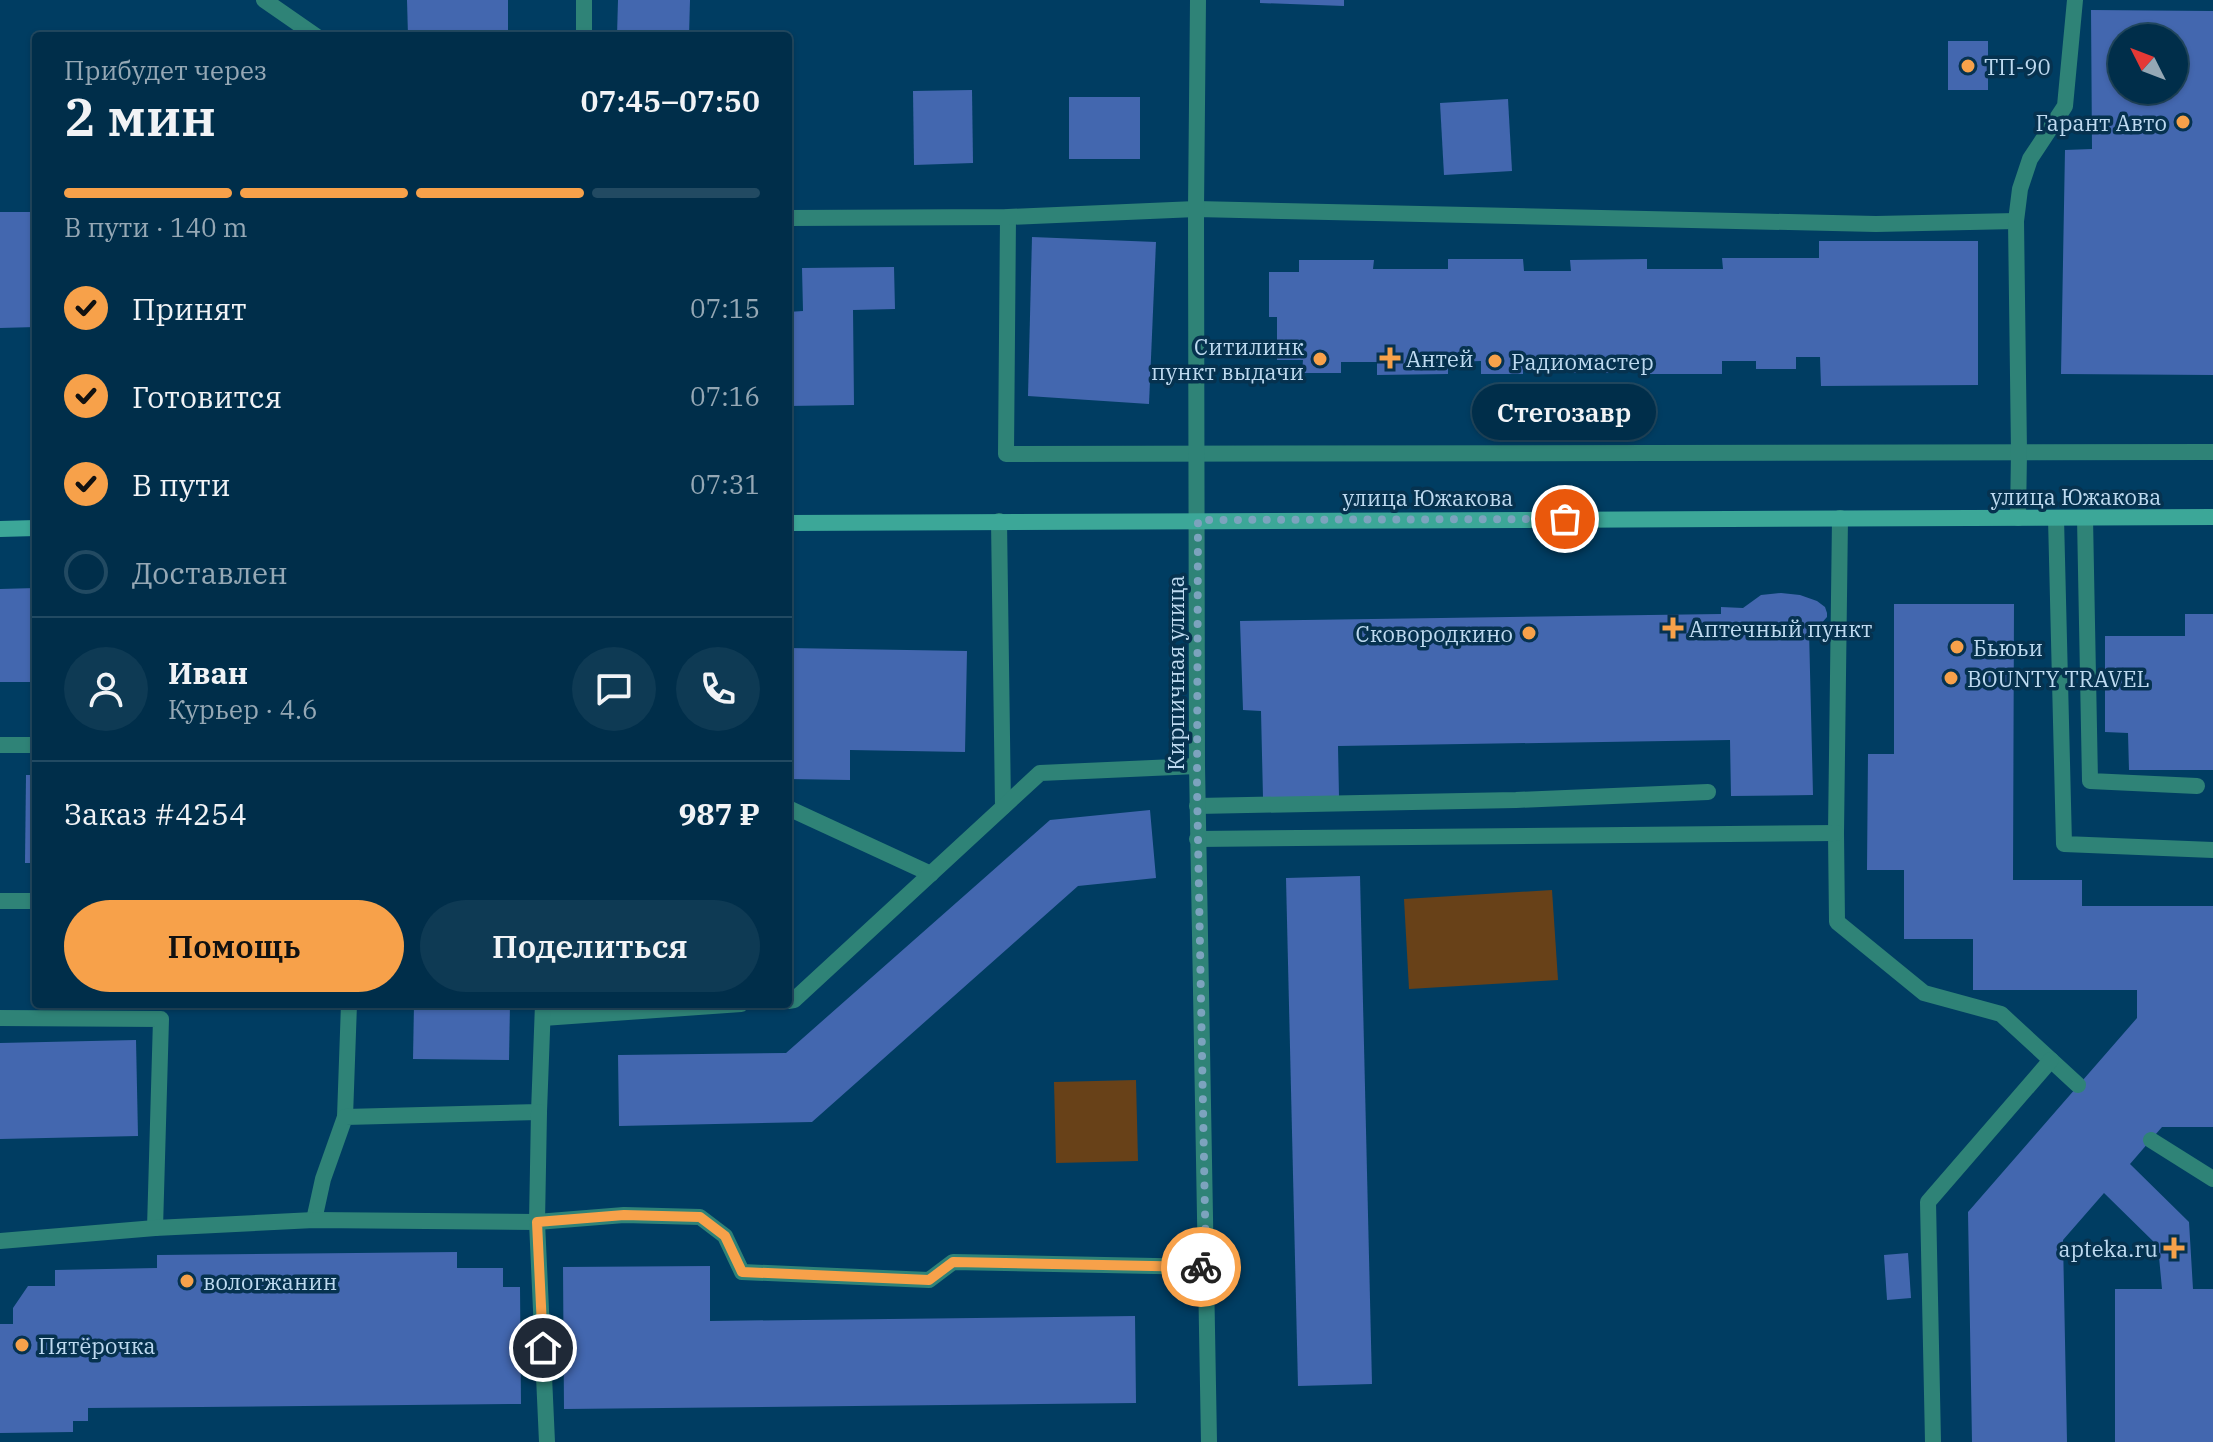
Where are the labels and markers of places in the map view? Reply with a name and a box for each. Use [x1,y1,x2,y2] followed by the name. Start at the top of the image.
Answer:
[1984,52,2051,81] place label: ТП-90
[1959,57,1977,75] marker: ТП-90
[2036,108,2167,137] place label: Гарант Авто
[2174,113,2192,131] marker: Гарант Авто
[1151,332,1304,386] place label: Ситилинк пункт выдачи
[1406,344,1473,373] place label: Антей
[1511,347,1654,376] place label: Радиомастер
[1381,349,1399,367] marker: Антей
[1311,350,1329,368] marker: Ситилинк пункт выдачи
[1486,352,1504,370] marker: Радиомастер
[1473,383,1657,439] callout: Стегозавр
[1531,485,1599,553] pin
[1689,614,1872,643] place label: Аптечный пункт
[1356,619,1513,648] place label: Сковородкино
[1664,619,1682,637] marker: Аптечный пункт
[1520,624,1538,642] marker: Сковородкино
[1973,633,2043,662] place label: Бьюьи
[1948,638,1966,656] marker: Бьюьи
[1967,664,2150,693] place label: BOUNTY TRAVEL
[1942,669,1960,687] marker: BOUNTY TRAVEL
[2058,1234,2158,1263] place label: apteka.ru
[2165,1239,2183,1257] marker: apteka.ru
[203,1267,337,1296] place label: вологжанин
[178,1272,196,1290] marker: вологжанин
[509,1314,577,1382] pin
[38,1331,156,1360] place label: Пятёрочка
[13,1336,31,1354] marker: Пятёрочка

